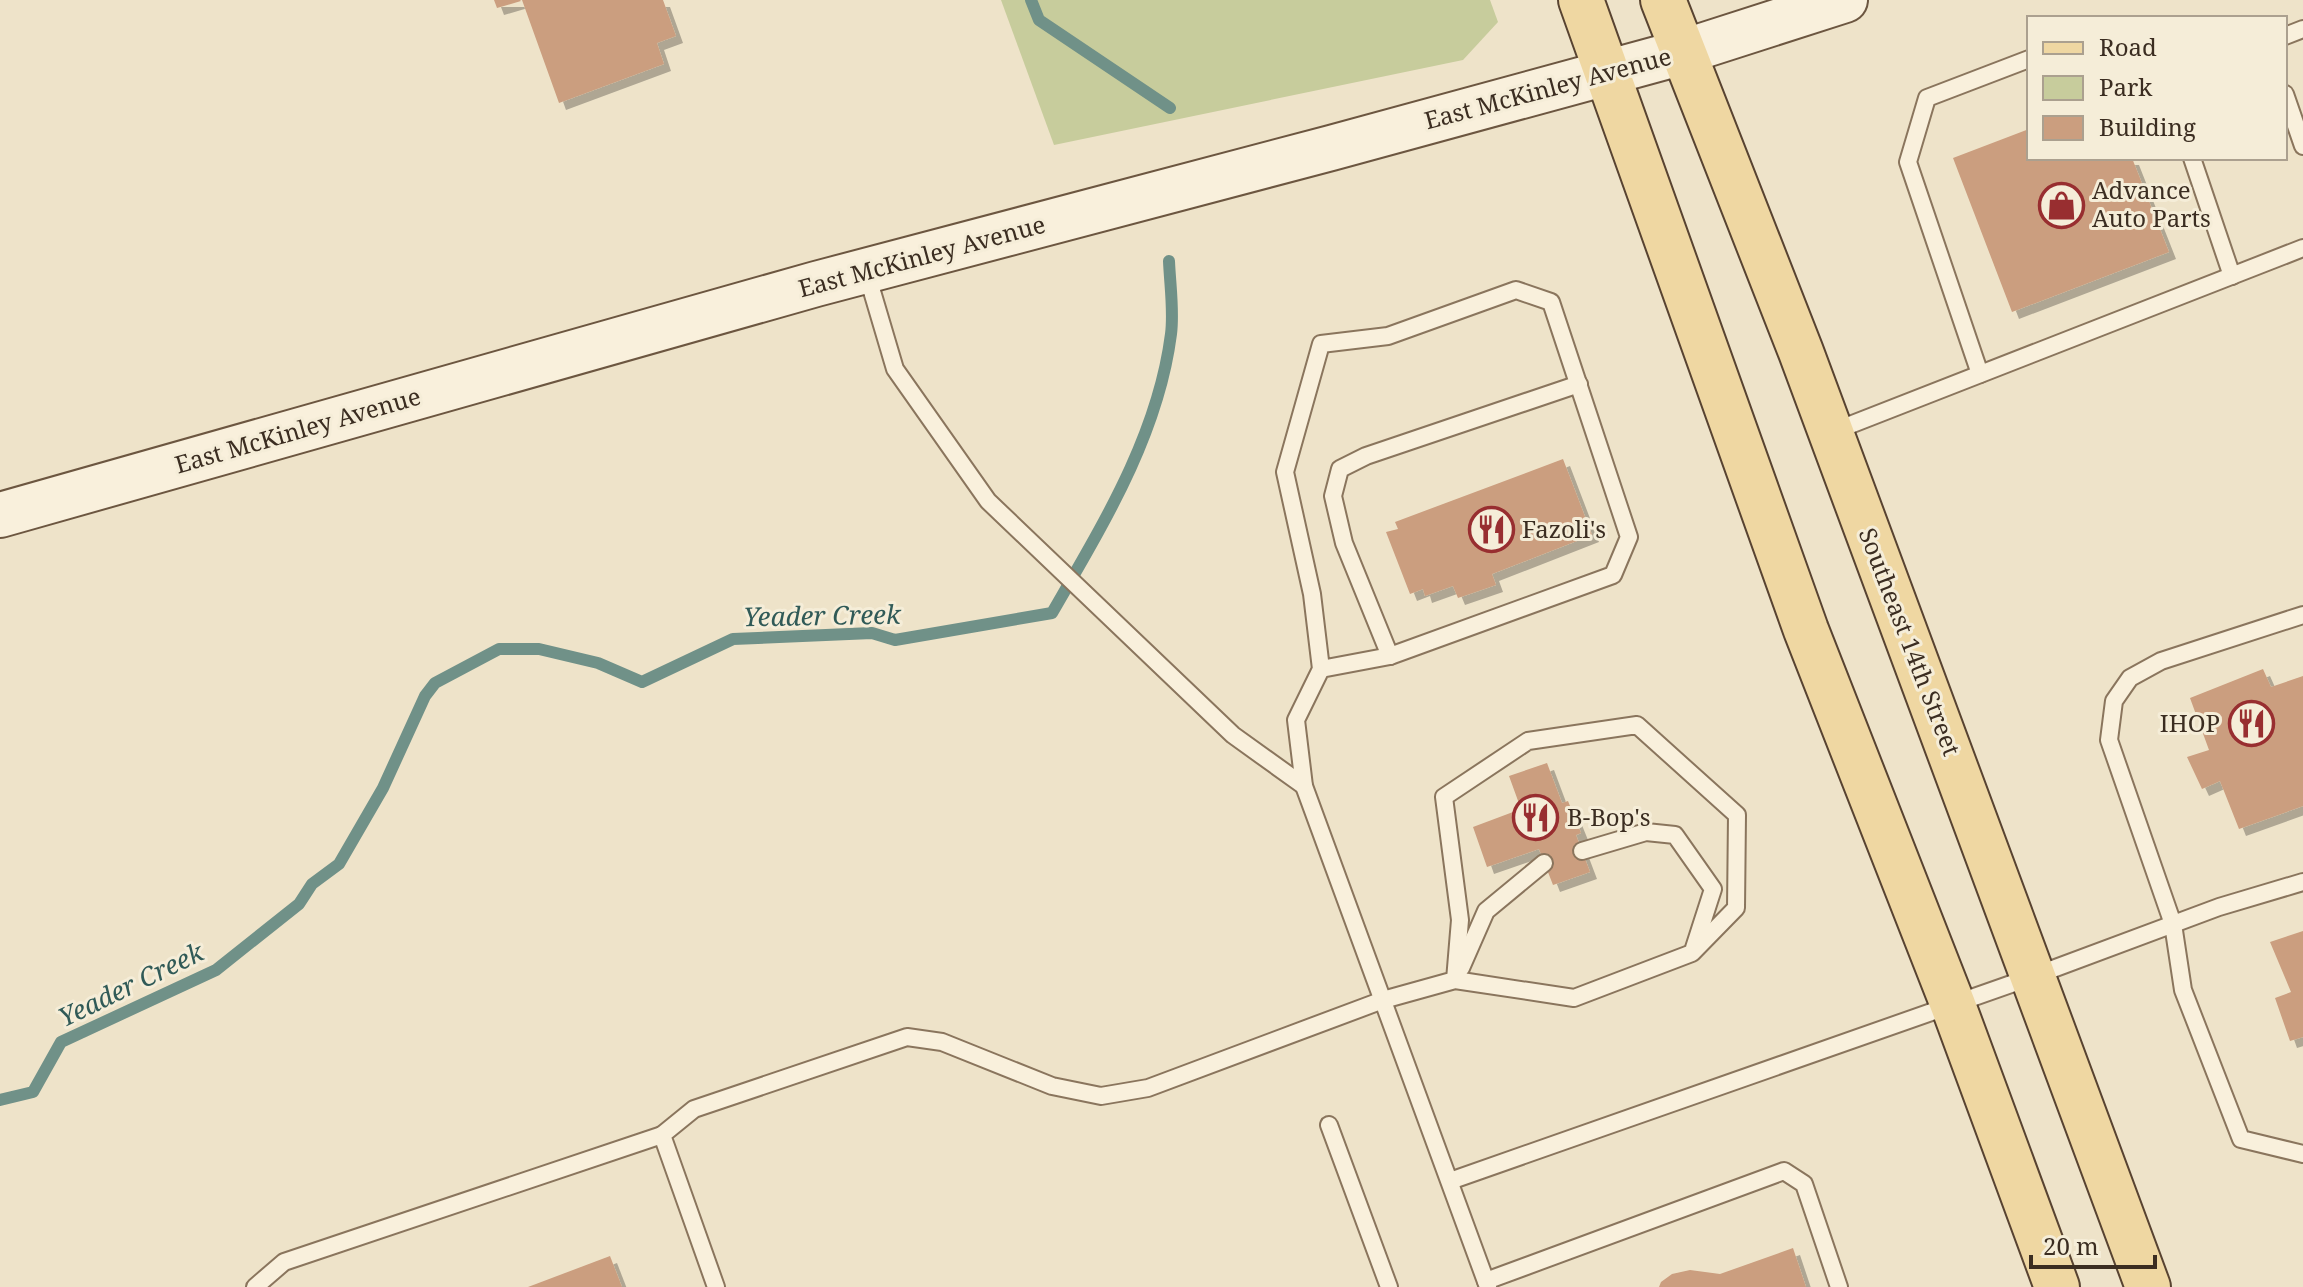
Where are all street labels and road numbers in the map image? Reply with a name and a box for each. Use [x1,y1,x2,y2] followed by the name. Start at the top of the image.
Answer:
[1421,39,1675,136] street label: East McKinley Avenue
[795,207,1049,304] street label: East McKinley Avenue
[171,379,424,480] street label: East McKinley Avenue
[1852,523,1969,760] street label: Southeast 14th Street

